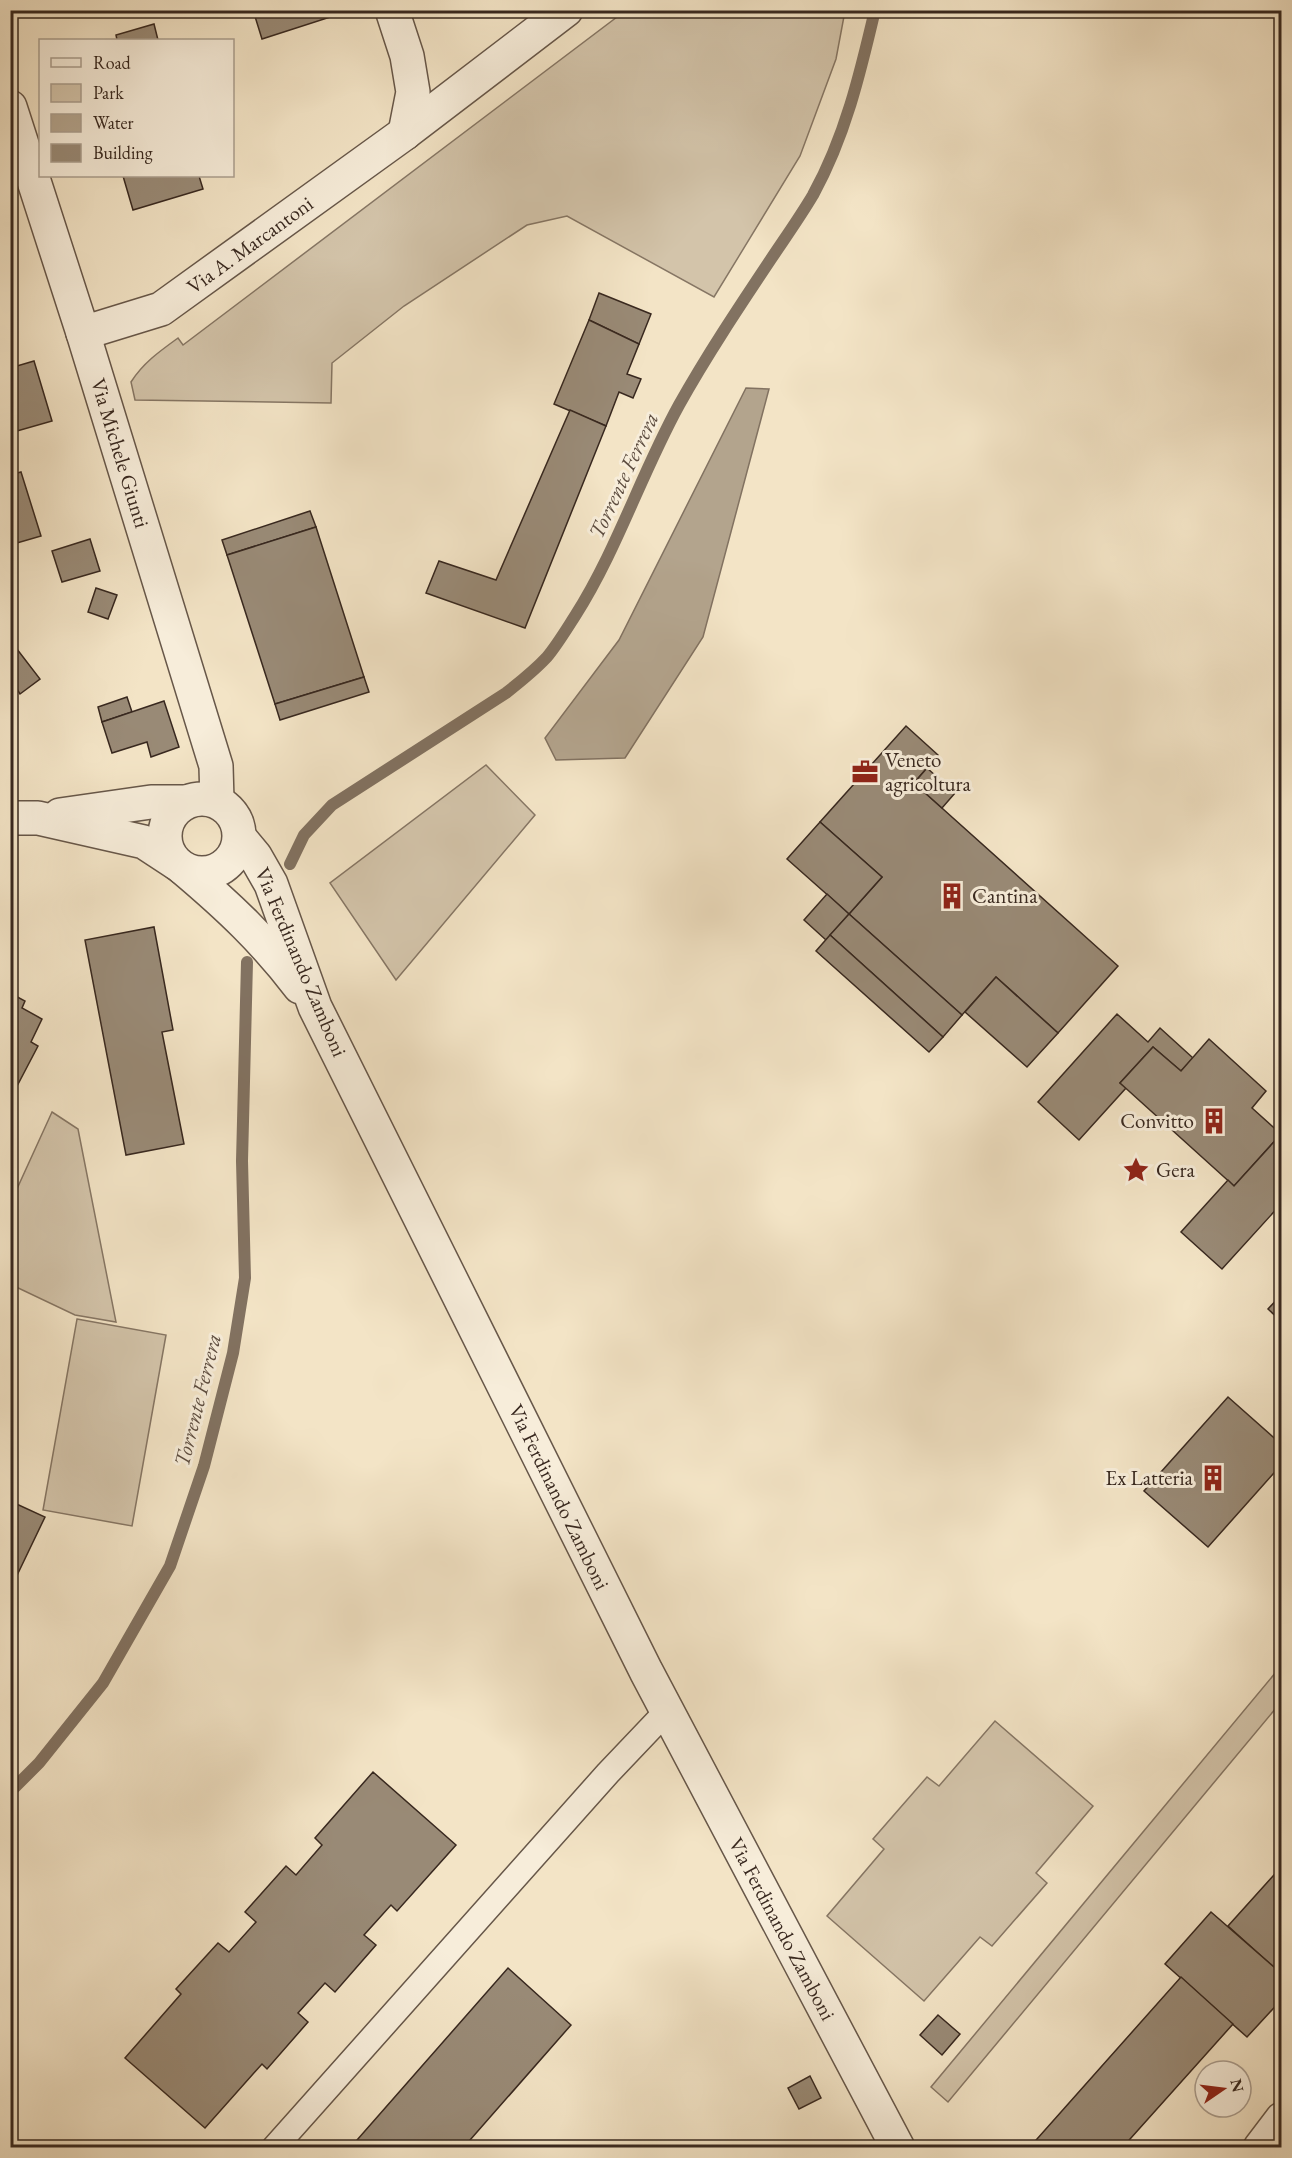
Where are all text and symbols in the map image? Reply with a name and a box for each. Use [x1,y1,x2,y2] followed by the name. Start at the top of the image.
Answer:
[39,39,234,177] legend
[93,51,132,74] text: Road
[93,81,124,104] text: Park
[93,111,134,134] text: Water
[93,141,153,164] text: Building
[181,190,318,300] street label: Via A. Marcantoni
[85,375,156,531] street label: Via Michele Giunti
[582,408,665,543] water label: Torrente Ferrera
[885,746,972,797] place label: Veneto agricoltura
[850,757,880,787] office icon: Veneto agricoltura
[249,863,354,1061] street label: Via Ferdinando Zamboni
[937,881,967,911] building icon: Cantina
[972,882,1038,909] place label: Cantina
[1199,1106,1229,1136] building icon: Convitto
[1120,1107,1194,1134] place label: Convitto
[1121,1155,1151,1185] place icon: Gera
[1156,1156,1196,1183] place label: Gera
[167,1331,228,1469] water label: Torrente Ferrera
[503,1400,616,1594] street label: Via Ferdinando Zamboni
[1198,1463,1228,1493] building icon: Ex Latteria
[1105,1464,1194,1491] place label: Ex Latteria
[723,1833,842,2025] street label: Via Ferdinando Zamboni
[1193,2059,1253,2119] north arrow
[1225,2077,1249,2094] text: N

